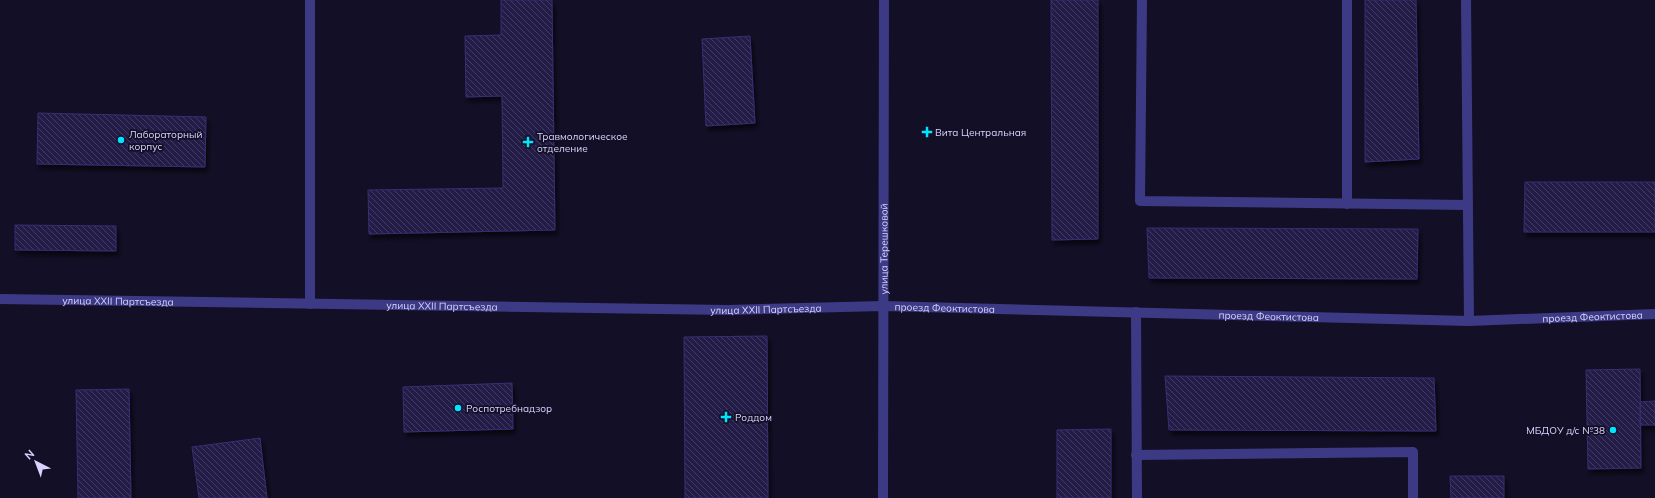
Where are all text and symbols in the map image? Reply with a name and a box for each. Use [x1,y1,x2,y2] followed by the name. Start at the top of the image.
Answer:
[935,126,1026,139] place label: Вита Центральная
[922,127,932,137] marker: Вита Центральная
[129,128,202,153] place label: Лабораторный корпус
[537,130,628,155] place label: Травмологическое отделение
[116,135,126,145] marker: Лабораторный корпус
[522,136,534,148] marker: Травмологическое отделение
[877,203,890,295] street label: улица Терешковой
[62,293,174,308] street label: улица XXII Партсъезда
[386,298,498,313] street label: улица XXII Партсъезда
[894,300,995,315] street label: проезд Феоктистова
[710,301,822,317] street label: улица XXII Партсъезда
[1218,308,1319,324] street label: проезд Феоктистова
[1542,308,1643,325] street label: проезд Феоктистова
[466,402,552,415] place label: Роспотребнадзор
[453,403,463,413] marker: Роспотребнадзор
[720,411,732,423] marker: Роддом
[735,411,772,424] place label: Роддом
[1526,424,1605,437] place label: МБДОУ д/с №38
[1608,425,1618,435] marker: МБДОУ д/с №38
[16,442,56,482] north arrow
[22,447,37,463] text: N

